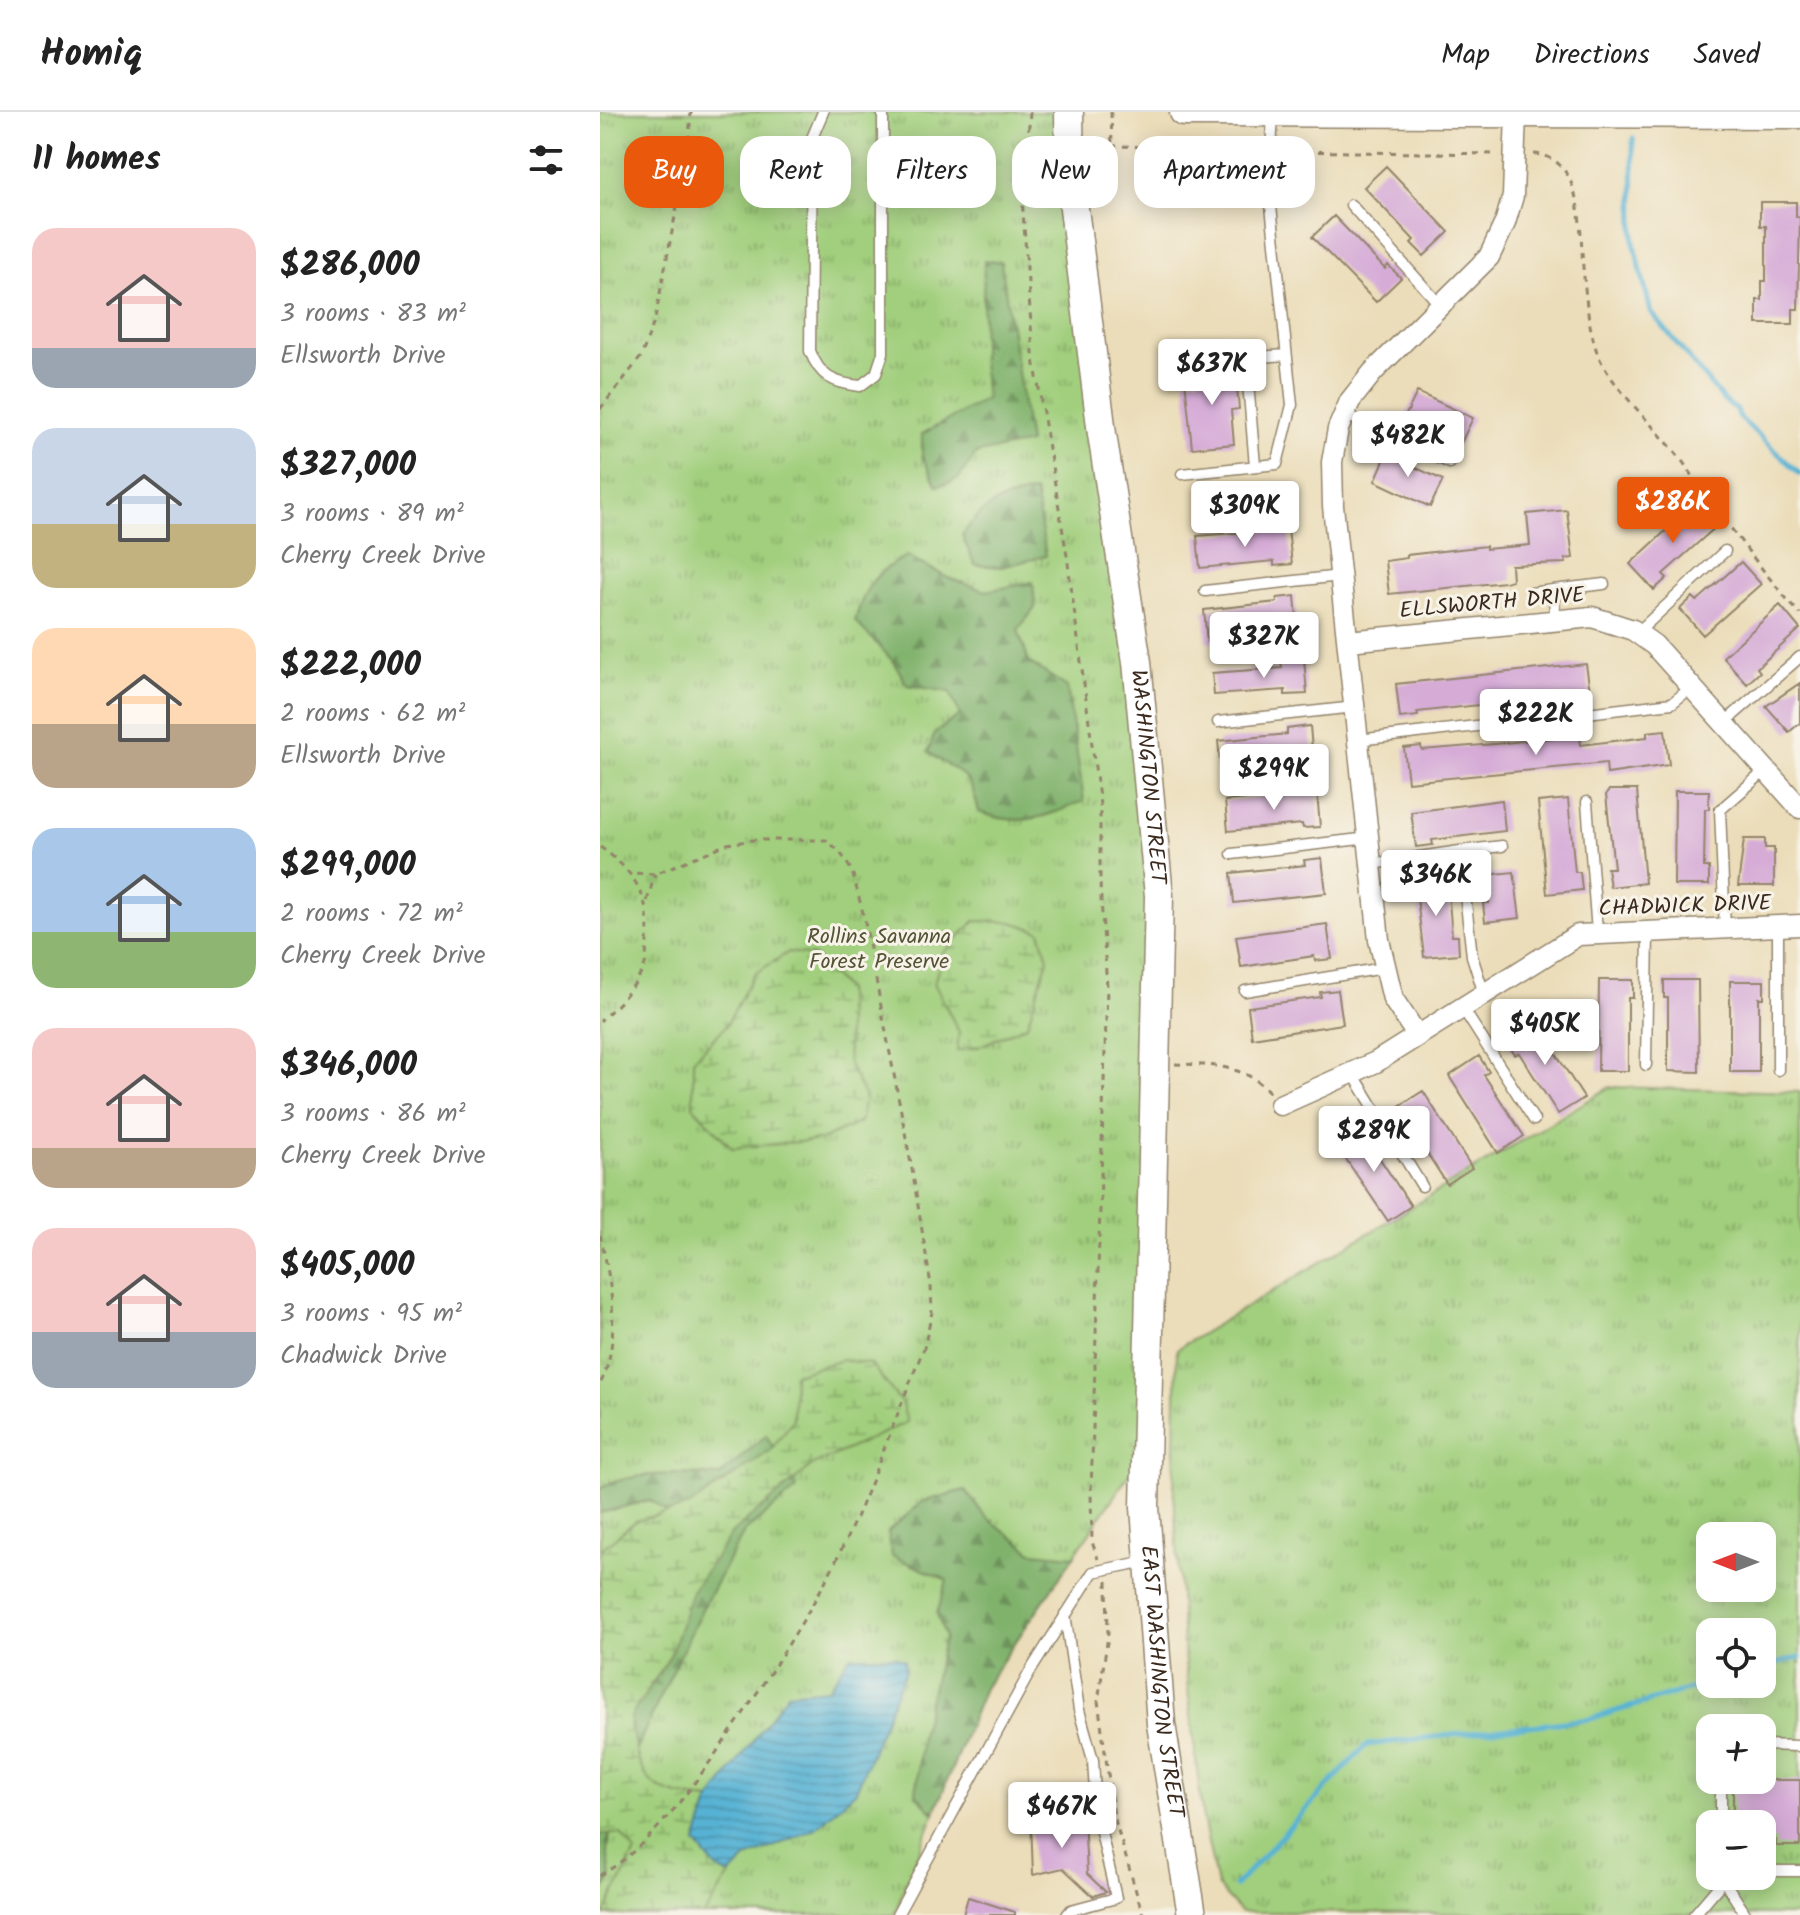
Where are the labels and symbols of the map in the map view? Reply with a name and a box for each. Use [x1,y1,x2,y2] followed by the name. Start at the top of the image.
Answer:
[1156,339,1268,407] pin: $637K
[1352,411,1464,479] pin: $482K
[1617,477,1729,545] pin: $286K
[1189,481,1301,549] pin: $309K
[1398,578,1587,630] street label: ELLSWORTH DRIVE
[1208,612,1320,680] pin: $327K
[1120,668,1175,888] street label: WASHINGTON STREET
[1480,689,1592,757] pin: $222K
[1218,744,1330,812] pin: $299K
[1380,850,1492,918] pin: $346K
[1598,886,1773,928] street label: CHADWICK DRIVE
[807,920,951,980] park label: Rollins Savanna Forest Preserve
[1489,999,1601,1067] pin: $405K
[1318,1106,1430,1174] pin: $289K
[1696,1522,1776,1602] north arrow
[1130,1544,1194,1822] street label: EAST WASHINGTON STREET
[1006,1782,1118,1850] pin: $467K

